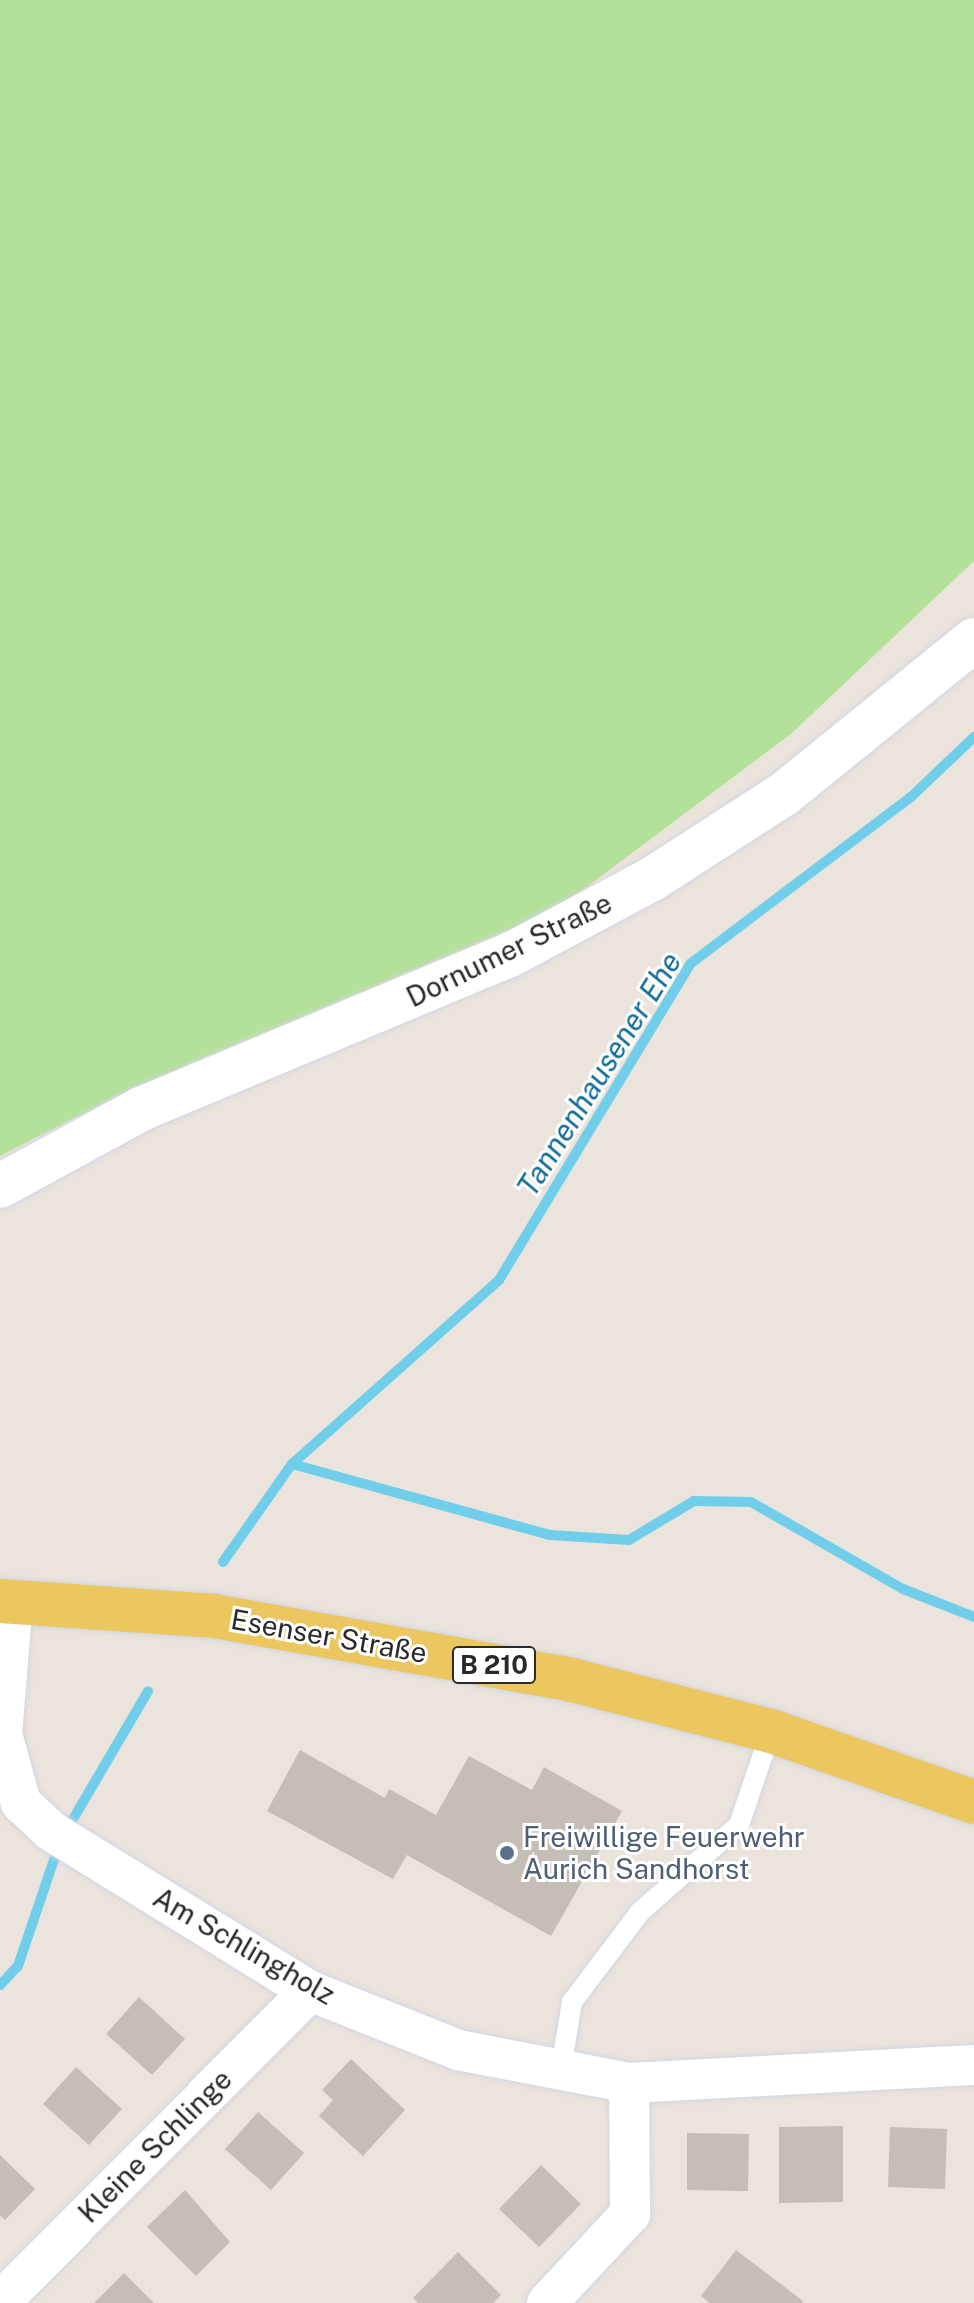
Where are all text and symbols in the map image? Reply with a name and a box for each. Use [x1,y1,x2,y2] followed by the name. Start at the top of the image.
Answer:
[401,886,617,1014] street label: Dornumer Straße
[509,945,689,1203] water label: Tannenhausener Ehe
[228,1602,430,1670] street label: Esenser Straße
[450,1643,538,1687] road number: B 210
[523,1820,805,1886] place label: Freiwillige Feuerwehr Aurich Sandhorst
[498,1844,516,1862] marker: Freiwillige Feuerwehr Aurich Sandhorst
[147,1880,341,2012] street label: Am Schlingholz
[71,2062,239,2230] street label: Kleine Schlinge

